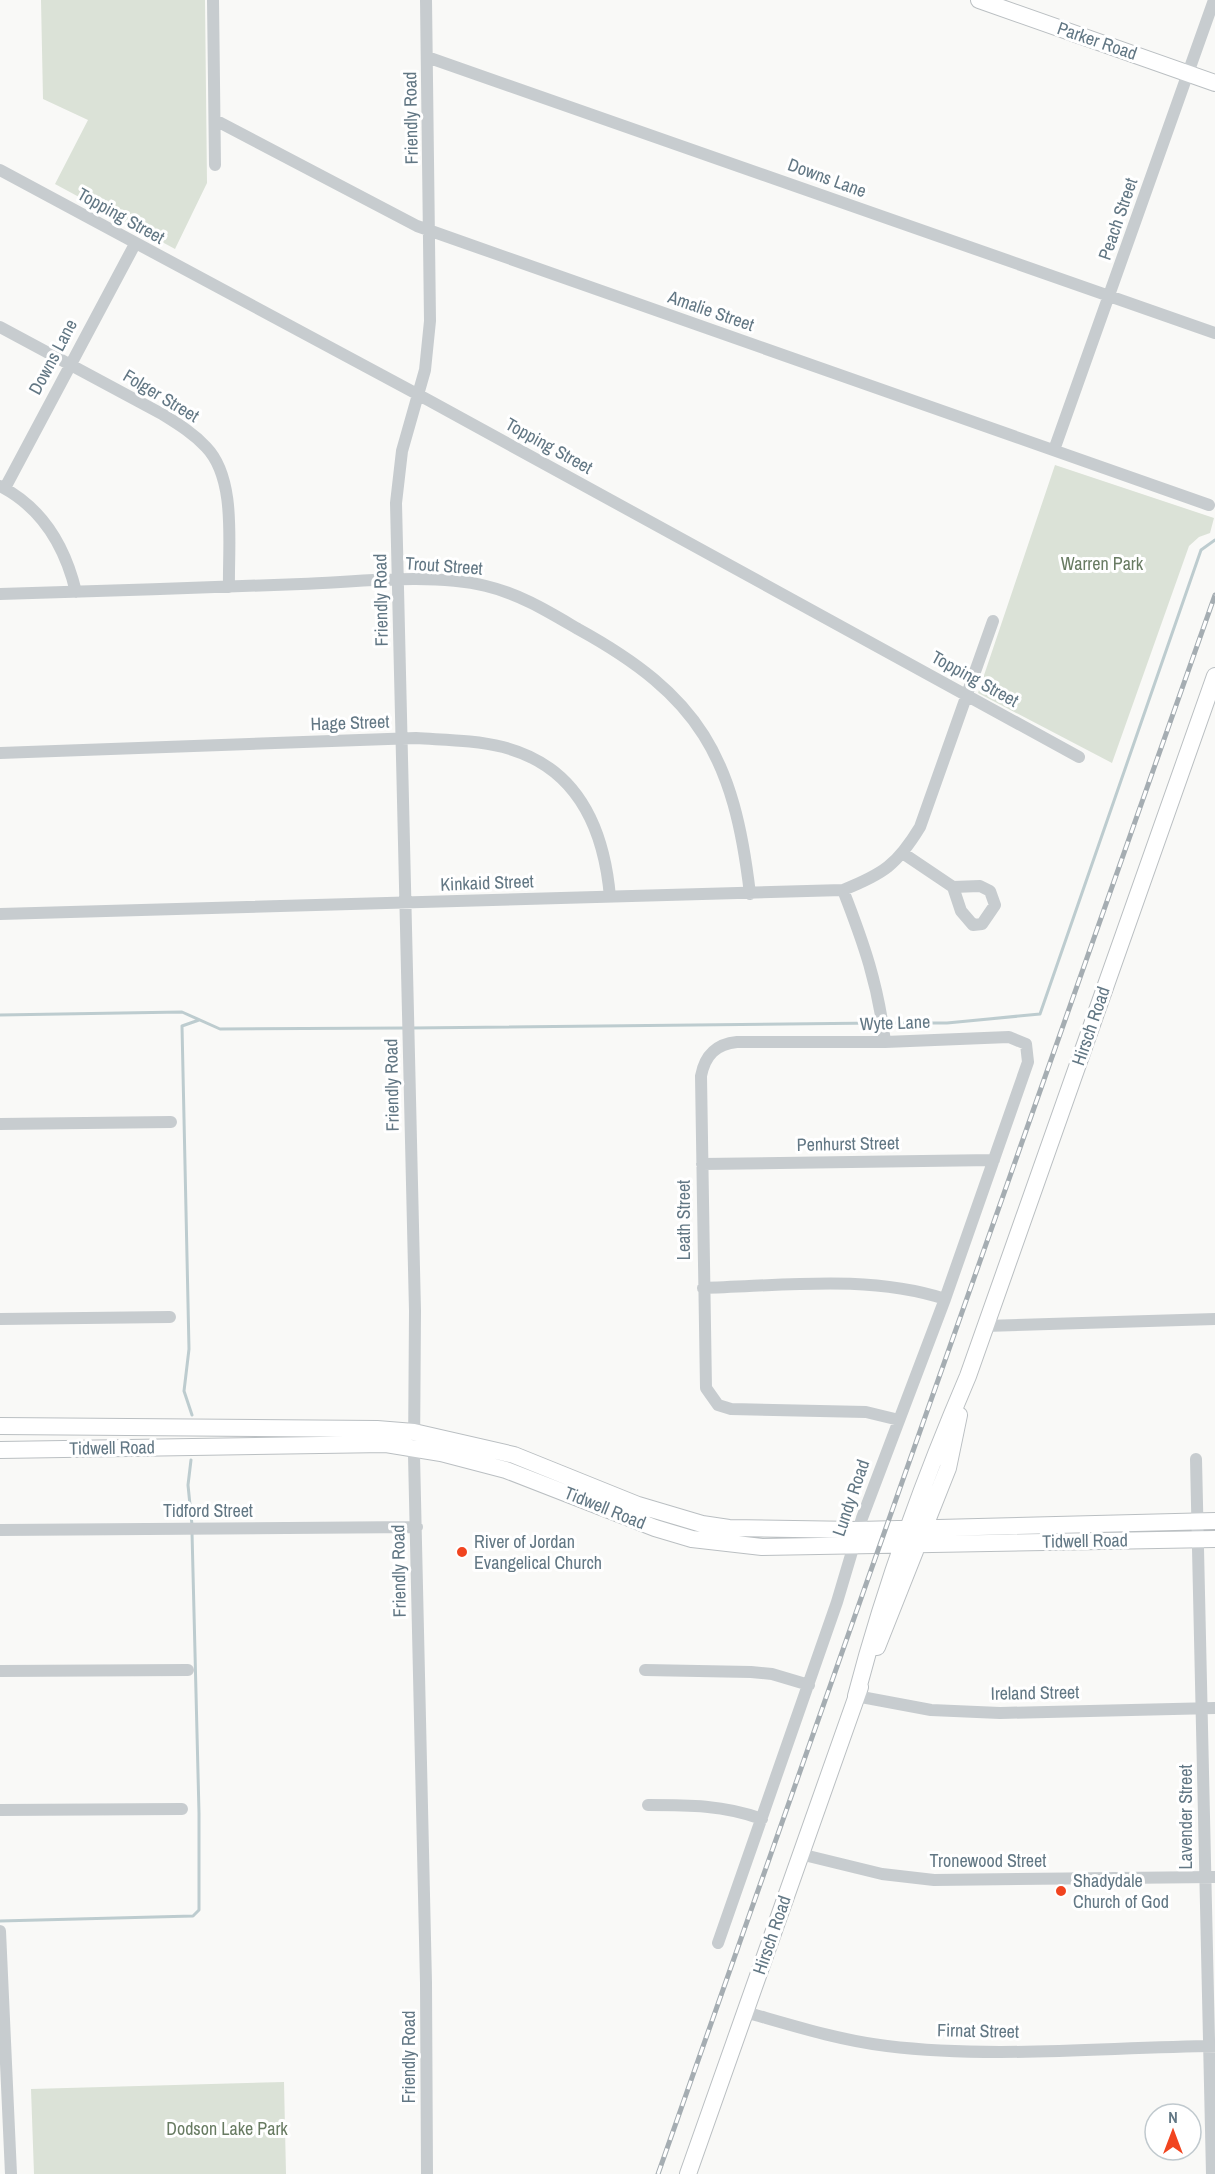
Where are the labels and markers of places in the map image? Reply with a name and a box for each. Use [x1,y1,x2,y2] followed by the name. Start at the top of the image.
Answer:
[474,1529,602,1575] place label: River of Jordan Evangelical Church
[455,1545,469,1559] marker: River of Jordan Evangelical Church
[1073,1868,1169,1914] place label: Shadydale Church of God
[1054,1884,1068,1898] marker: Shadydale Church of God

